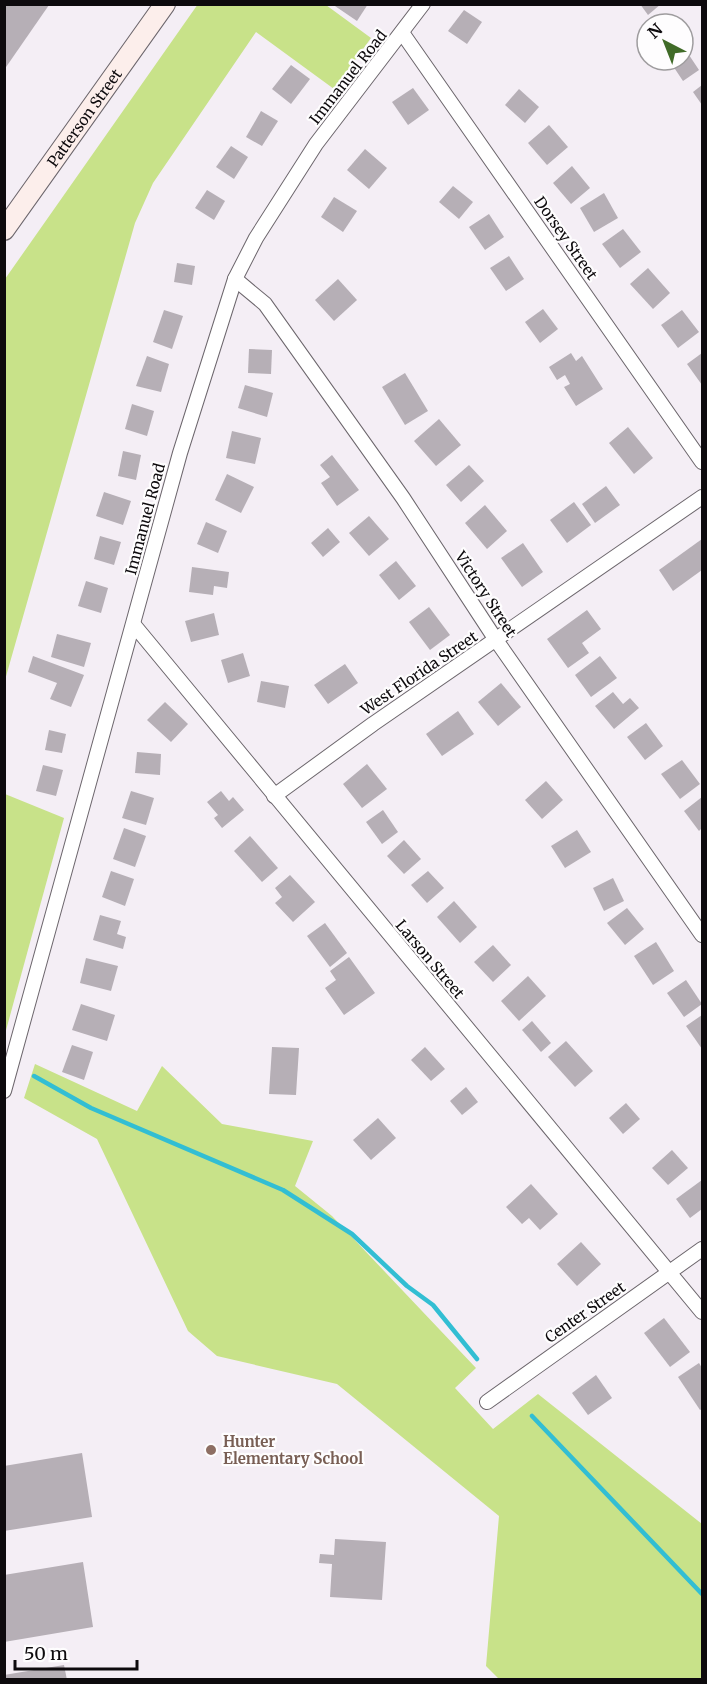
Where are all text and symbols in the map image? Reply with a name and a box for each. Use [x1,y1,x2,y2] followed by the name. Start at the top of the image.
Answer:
[635,12,695,72] north arrow
[644,19,667,43] text: N
[305,26,391,128] street label: Immanuel Road
[43,65,126,170] street label: Patterson Street
[530,193,602,283] street label: Dorsey Street
[121,461,169,577] street label: Immanuel Road
[451,547,521,641] street label: Victory Street
[356,627,481,720] street label: West Florida Street
[392,916,469,1002] street label: Larson Street
[541,1277,629,1347] street label: Center Street
[223,1432,363,1468] place label: Hunter Elementary School
[204,1443,218,1457] marker: Hunter Elementary School
[15,1633,136,1671] scale bar
[24,1642,68,1665] text: 50 m

